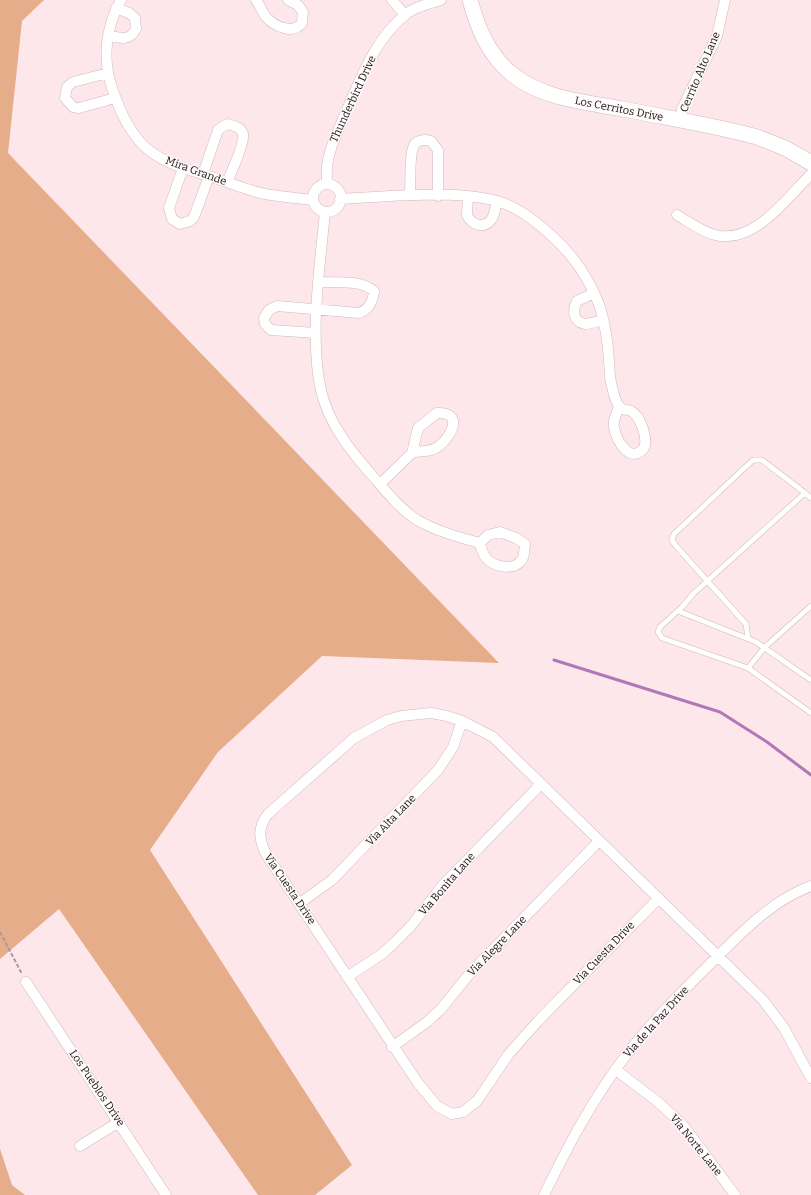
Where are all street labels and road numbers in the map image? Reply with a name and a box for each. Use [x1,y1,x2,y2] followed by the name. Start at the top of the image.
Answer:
[677,30,723,114] street label: Cerrito Alto Lane
[327,54,379,144] street label: Thunderbird Drive
[574,94,664,124] street label: Los Cerritos Drive
[164,154,228,188] street label: Mira Grande
[363,792,419,848] street label: Via Alta Lane
[416,850,478,918] street label: Via Bonita Lane
[262,851,318,927] street label: Via Cuesta Drive
[465,913,529,979] street label: Via Alegre Lane
[571,919,637,987] street label: Via Cuesta Drive
[621,984,691,1060] street label: Via de la Paz Drive
[67,1047,127,1129] street label: Los Pueblos Drive
[667,1112,725,1178] street label: Via Norte Lane

